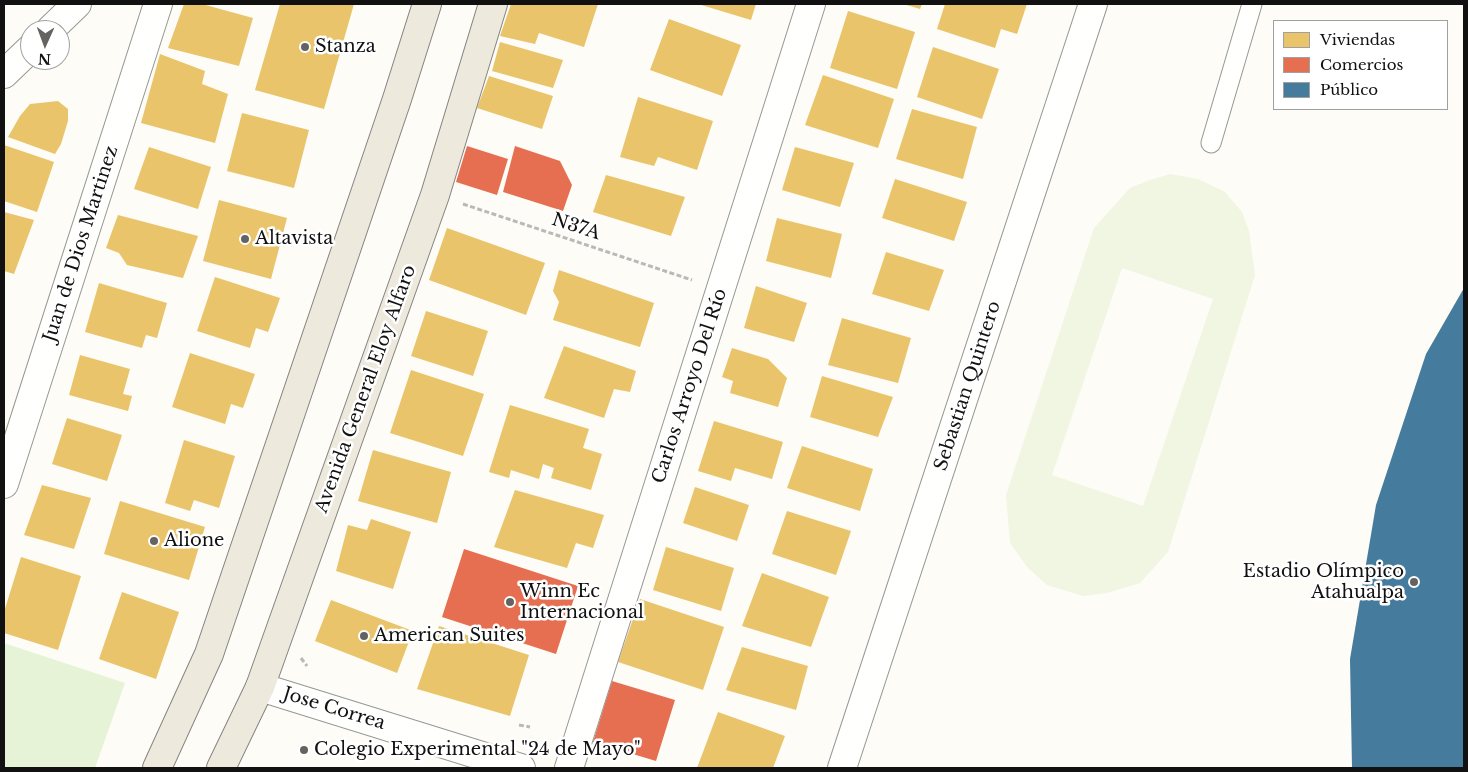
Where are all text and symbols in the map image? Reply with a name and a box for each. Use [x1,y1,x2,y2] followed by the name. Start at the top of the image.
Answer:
[20,20,70,70] north arrow
[1273,20,1448,110] legend
[1320,30,1395,49] text: Viviendas
[315,36,376,58] place label: Stanza
[299,41,311,53] marker: Stanza
[38,50,51,68] text: N
[1320,55,1403,74] text: Comercios
[1320,80,1378,99] text: Público
[39,143,123,345] street label: Juan de Dios Martinez
[549,209,603,245] street label: N37A
[255,228,333,250] place label: Altavista
[239,233,251,245] marker: Altavista
[311,262,421,516] street label: Avenida General Eloy Alfaro
[648,286,732,486] street label: Carlos Arroyo Del Río
[930,298,1006,474] street label: Sebastian Quintero
[164,530,224,552] place label: Alione
[148,535,160,547] marker: Alione
[1243,561,1404,604] place label: Estadio Olímpico Atahualpa
[1408,576,1420,588] marker: Estadio Olímpico Atahualpa
[520,581,644,624] place label: Winn Ec Internacional
[504,596,516,608] marker: Winn Ec Internacional
[374,625,525,647] place label: American Suites
[358,630,370,642] marker: American Suites
[280,683,388,735] street label: Jose Correa
[314,739,641,761] place label: Colegio Experimental "24 de Mayo"
[298,744,310,756] marker: Colegio Experimental "24 de Mayo"

